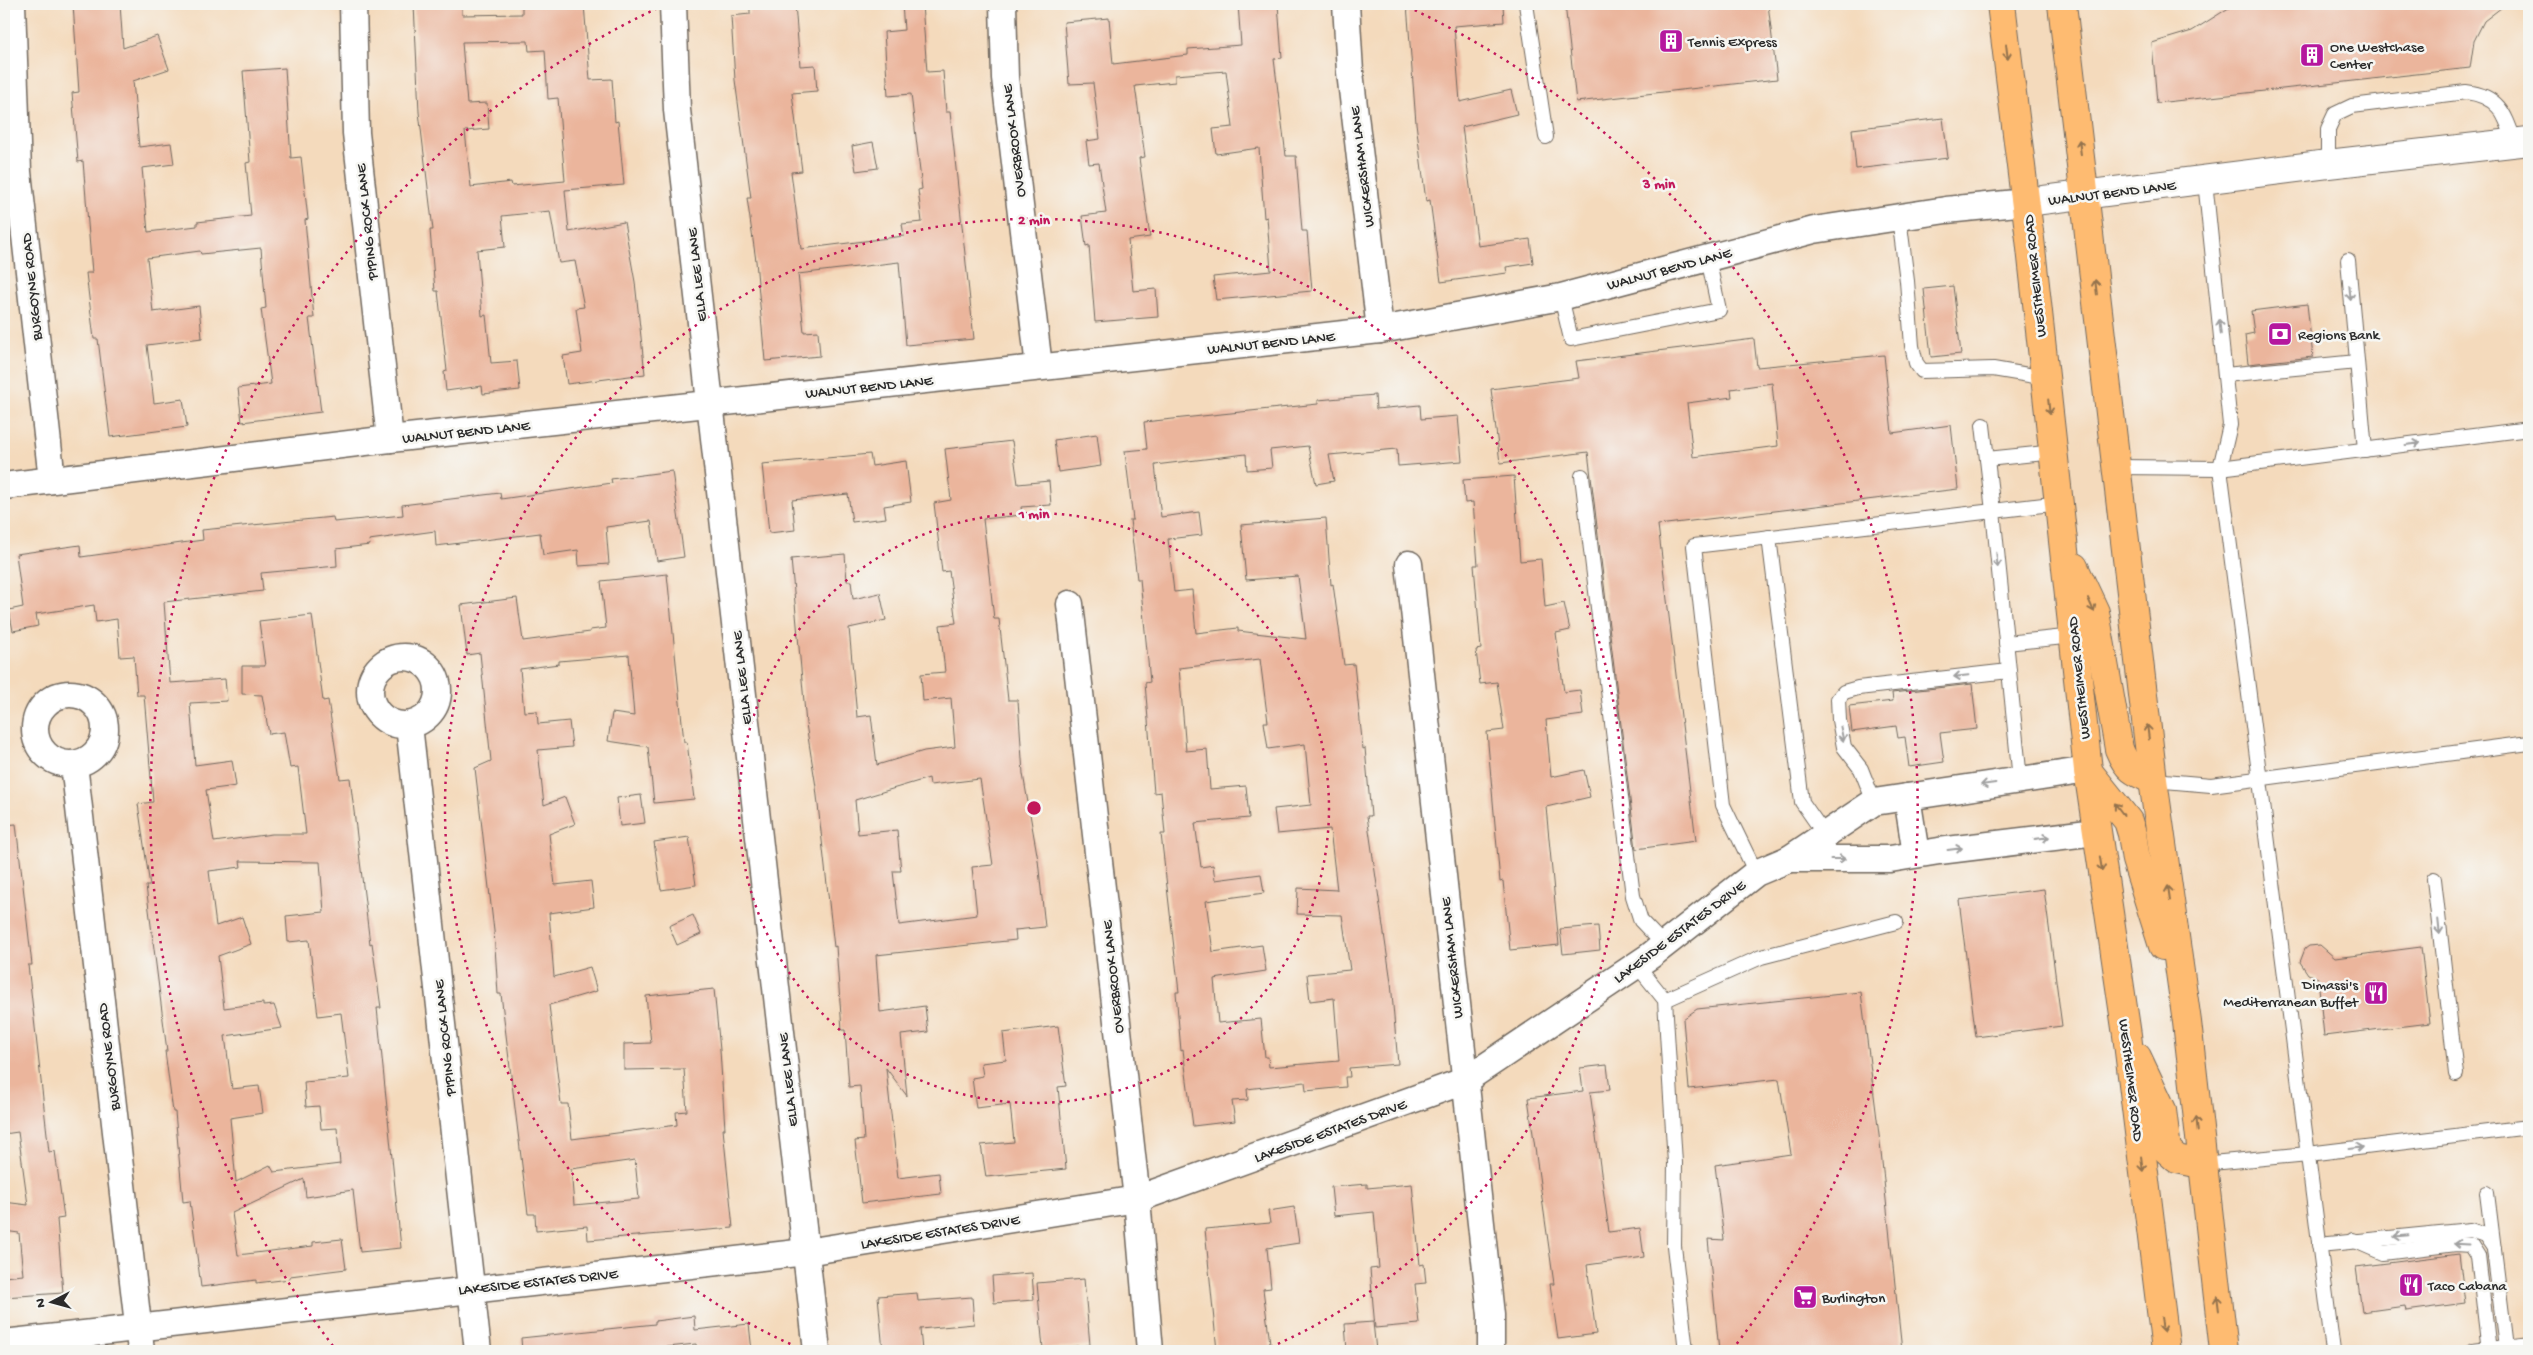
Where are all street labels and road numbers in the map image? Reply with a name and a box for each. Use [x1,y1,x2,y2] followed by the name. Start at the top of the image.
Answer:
[999,83,1031,198] street label: OVERBROOK LANE
[1347,105,1379,228] street label: WICKERSHAM LANE
[353,162,383,282] street label: PIPING ROCK LANE
[2047,177,2178,211] street label: WALNUT BEND LANE
[2021,213,2051,338] street label: WESTHEIMER ROAD
[684,226,712,322] street label: ELLA LEE LANE
[18,232,48,342] street label: BURGOYNE ROAD
[1605,244,1735,295] street label: WALNUT BEND LANE
[1206,328,1337,360] street label: WALNUT BEND LANE
[804,372,935,404] street label: WALNUT BEND LANE
[401,417,532,449] street label: WALNUT BEND LANE
[2065,615,2095,740] street label: WESTHEIMER ROAD
[729,629,757,725] street label: ELLA LEE LANE
[1611,877,1750,988] street label: LAKESIDE ESTATES DRIVE
[1438,896,1468,1019] street label: WICKERSHAM LANE
[1099,919,1129,1034] street label: OVERBROOK LANE
[431,978,461,1098] street label: PIPING ROCK LANE
[94,1002,126,1112] street label: BURGOYNE ROAD
[2114,1018,2146,1143] street label: WESTHEIMER ROAD
[775,1031,803,1127] street label: ELLA LEE LANE
[1252,1096,1410,1168] street label: LAKESIDE ESTATES DRIVE
[860,1211,1022,1254] street label: LAKESIDE ESTATES DRIVE
[457,1266,620,1300] street label: LAKESIDE ESTATES DRIVE

